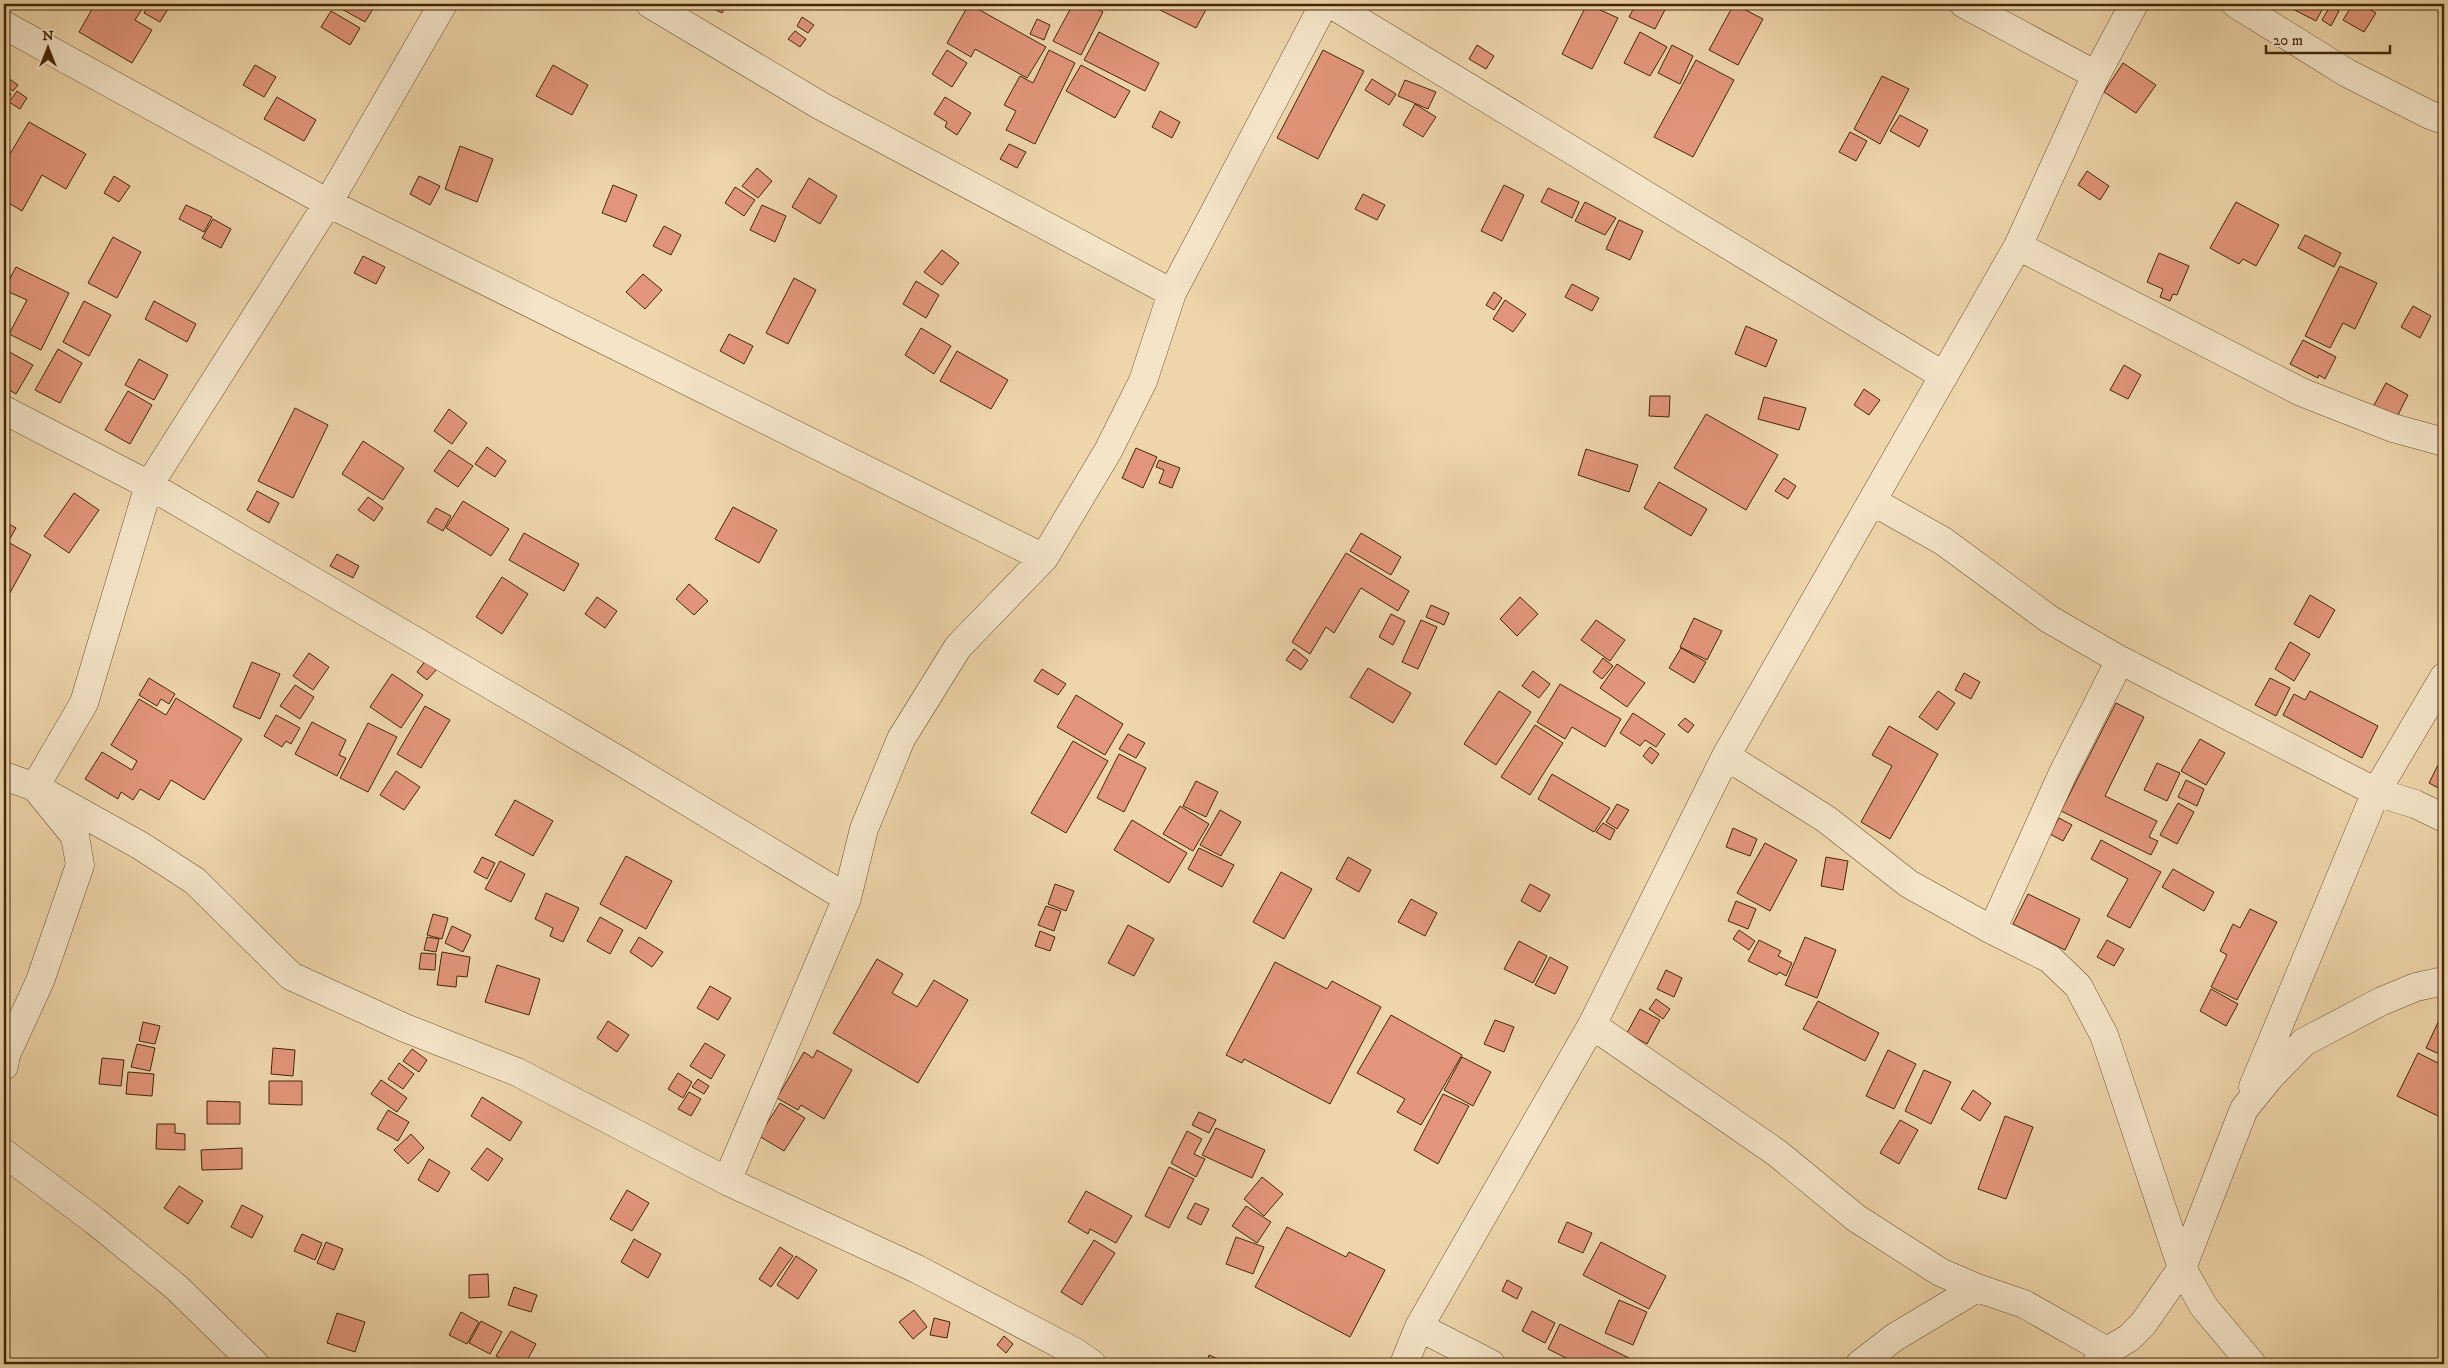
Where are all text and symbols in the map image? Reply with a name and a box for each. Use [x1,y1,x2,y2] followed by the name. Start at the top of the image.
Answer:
[22,22,72,72] north arrow
[2266,22,2389,54] scale bar
[42,27,54,45] text: N
[2273,31,2303,50] text: 20 m

